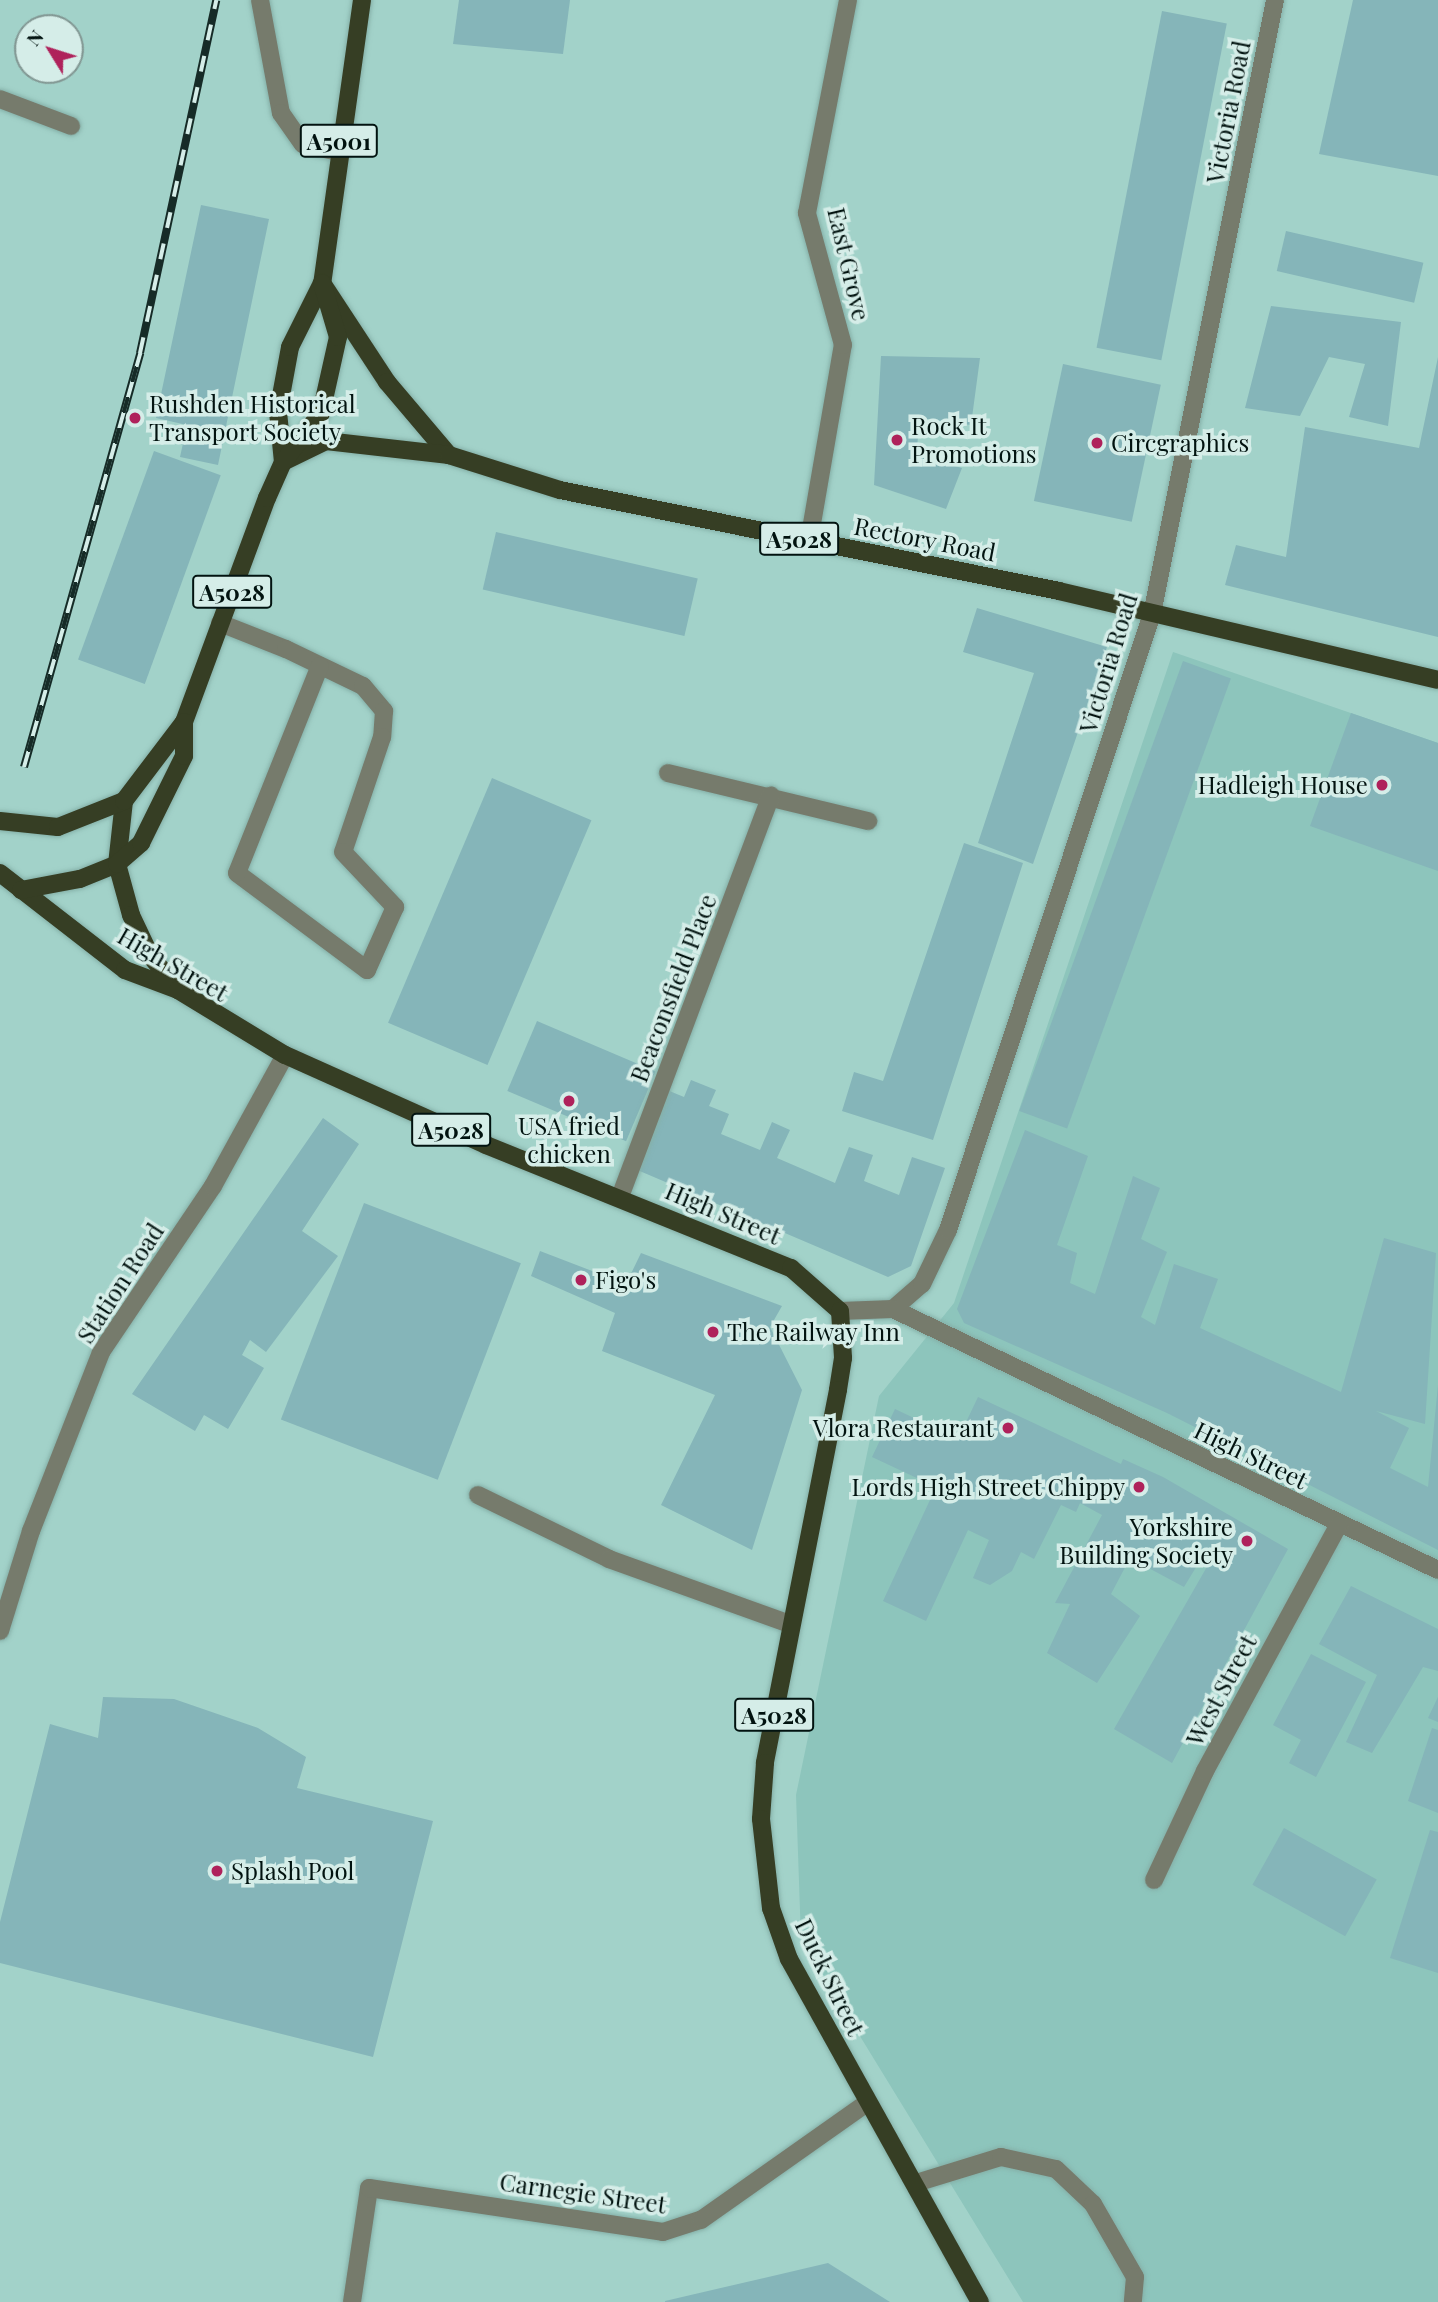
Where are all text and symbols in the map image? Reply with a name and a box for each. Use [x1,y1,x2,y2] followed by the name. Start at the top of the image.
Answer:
[14,14,84,84] north arrow
[20,24,48,51] text: N
[1200,38,1256,186] street label: Victoria Road
[299,122,379,160] road number: A5001
[822,204,876,324] street label: East Grove
[149,390,355,446] place label: Rushden Historical Transport Society
[127,410,143,426] marker: Rushden Historical Transport Society
[911,412,1037,468] place label: Rock It Promotions
[1111,429,1249,457] place label: Circgraphics
[889,432,905,448] marker: Rock It Promotions
[1089,435,1105,451] marker: Circgraphics
[851,511,999,567] street label: Rectory Road
[759,520,839,558] road number: A5028
[192,572,272,612] road number: A5028
[1073,589,1143,737] street label: Victoria Road
[1198,771,1368,799] place label: Hadleigh House
[1374,777,1390,793] marker: Hadleigh House
[624,890,722,1086] street label: Beaconsfield Place
[113,921,233,1007] street label: High Street
[561,1093,577,1109] marker: USA fried chicken
[411,1110,491,1149] road number: A5028
[518,1112,620,1168] place label: USA fried chicken
[661,1176,785,1250] street label: High Street
[71,1218,169,1348] street label: Station Road
[595,1266,656,1294] place label: Figo's
[573,1272,589,1288] marker: Figo's
[727,1318,900,1346] place label: The Railway Inn
[705,1324,721,1340] marker: The Railway Inn
[812,1414,994,1442] place label: Vlora Restaurant
[1190,1415,1312,1495] street label: High Street
[1000,1420,1016,1436] marker: Vlora Restaurant
[851,1473,1125,1501] place label: Lords High Street Chippy
[1131,1479,1147,1495] marker: Lords High Street Chippy
[1059,1513,1233,1569] place label: Yorkshire Building Society
[1239,1533,1255,1549] marker: Yorkshire Building Society
[1180,1629,1262,1751] street label: West Street
[734,1696,814,1734] road number: A5028
[231,1857,354,1885] place label: Splash Pool
[209,1863,225,1879] marker: Splash Pool
[789,1914,871,2040] street label: Duck Street
[498,2167,668,2219] street label: Carnegie Street

